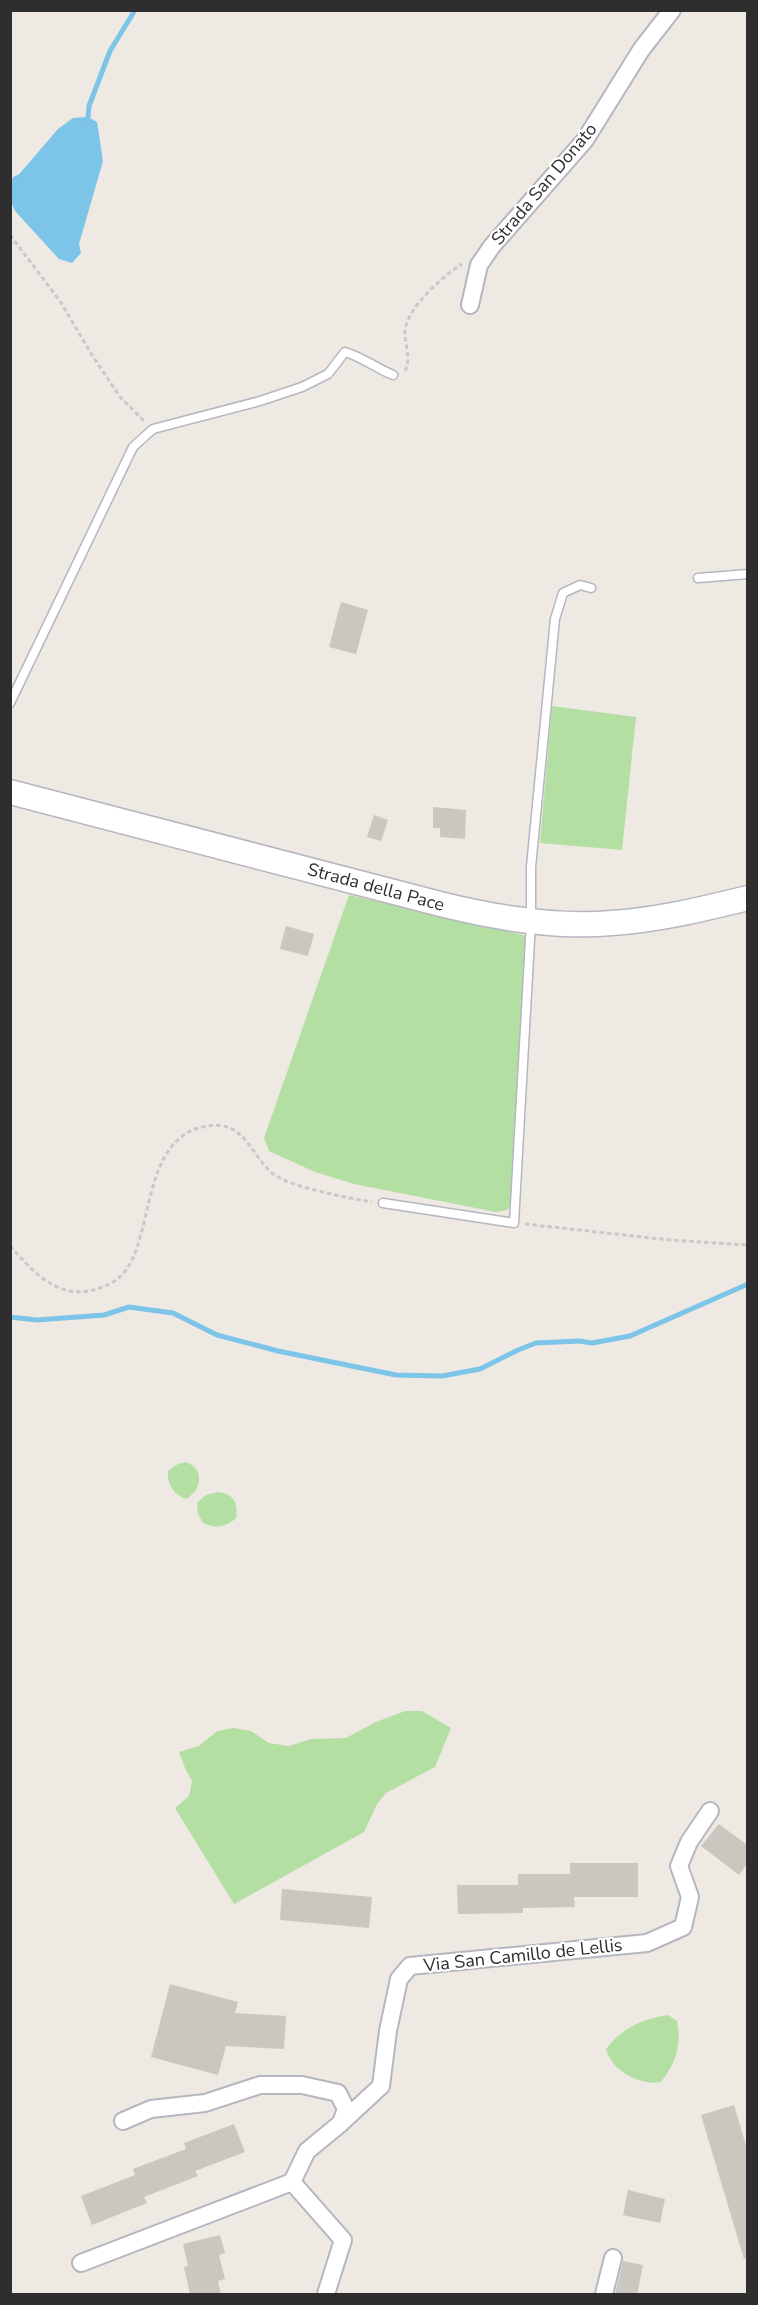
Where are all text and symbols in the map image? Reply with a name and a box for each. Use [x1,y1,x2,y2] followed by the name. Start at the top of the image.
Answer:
[486,118,602,250] street label: Strada San Donato
[305,857,447,917] street label: Strada della Pace
[421,1933,624,1977] street label: Via San Camillo de Lellis

